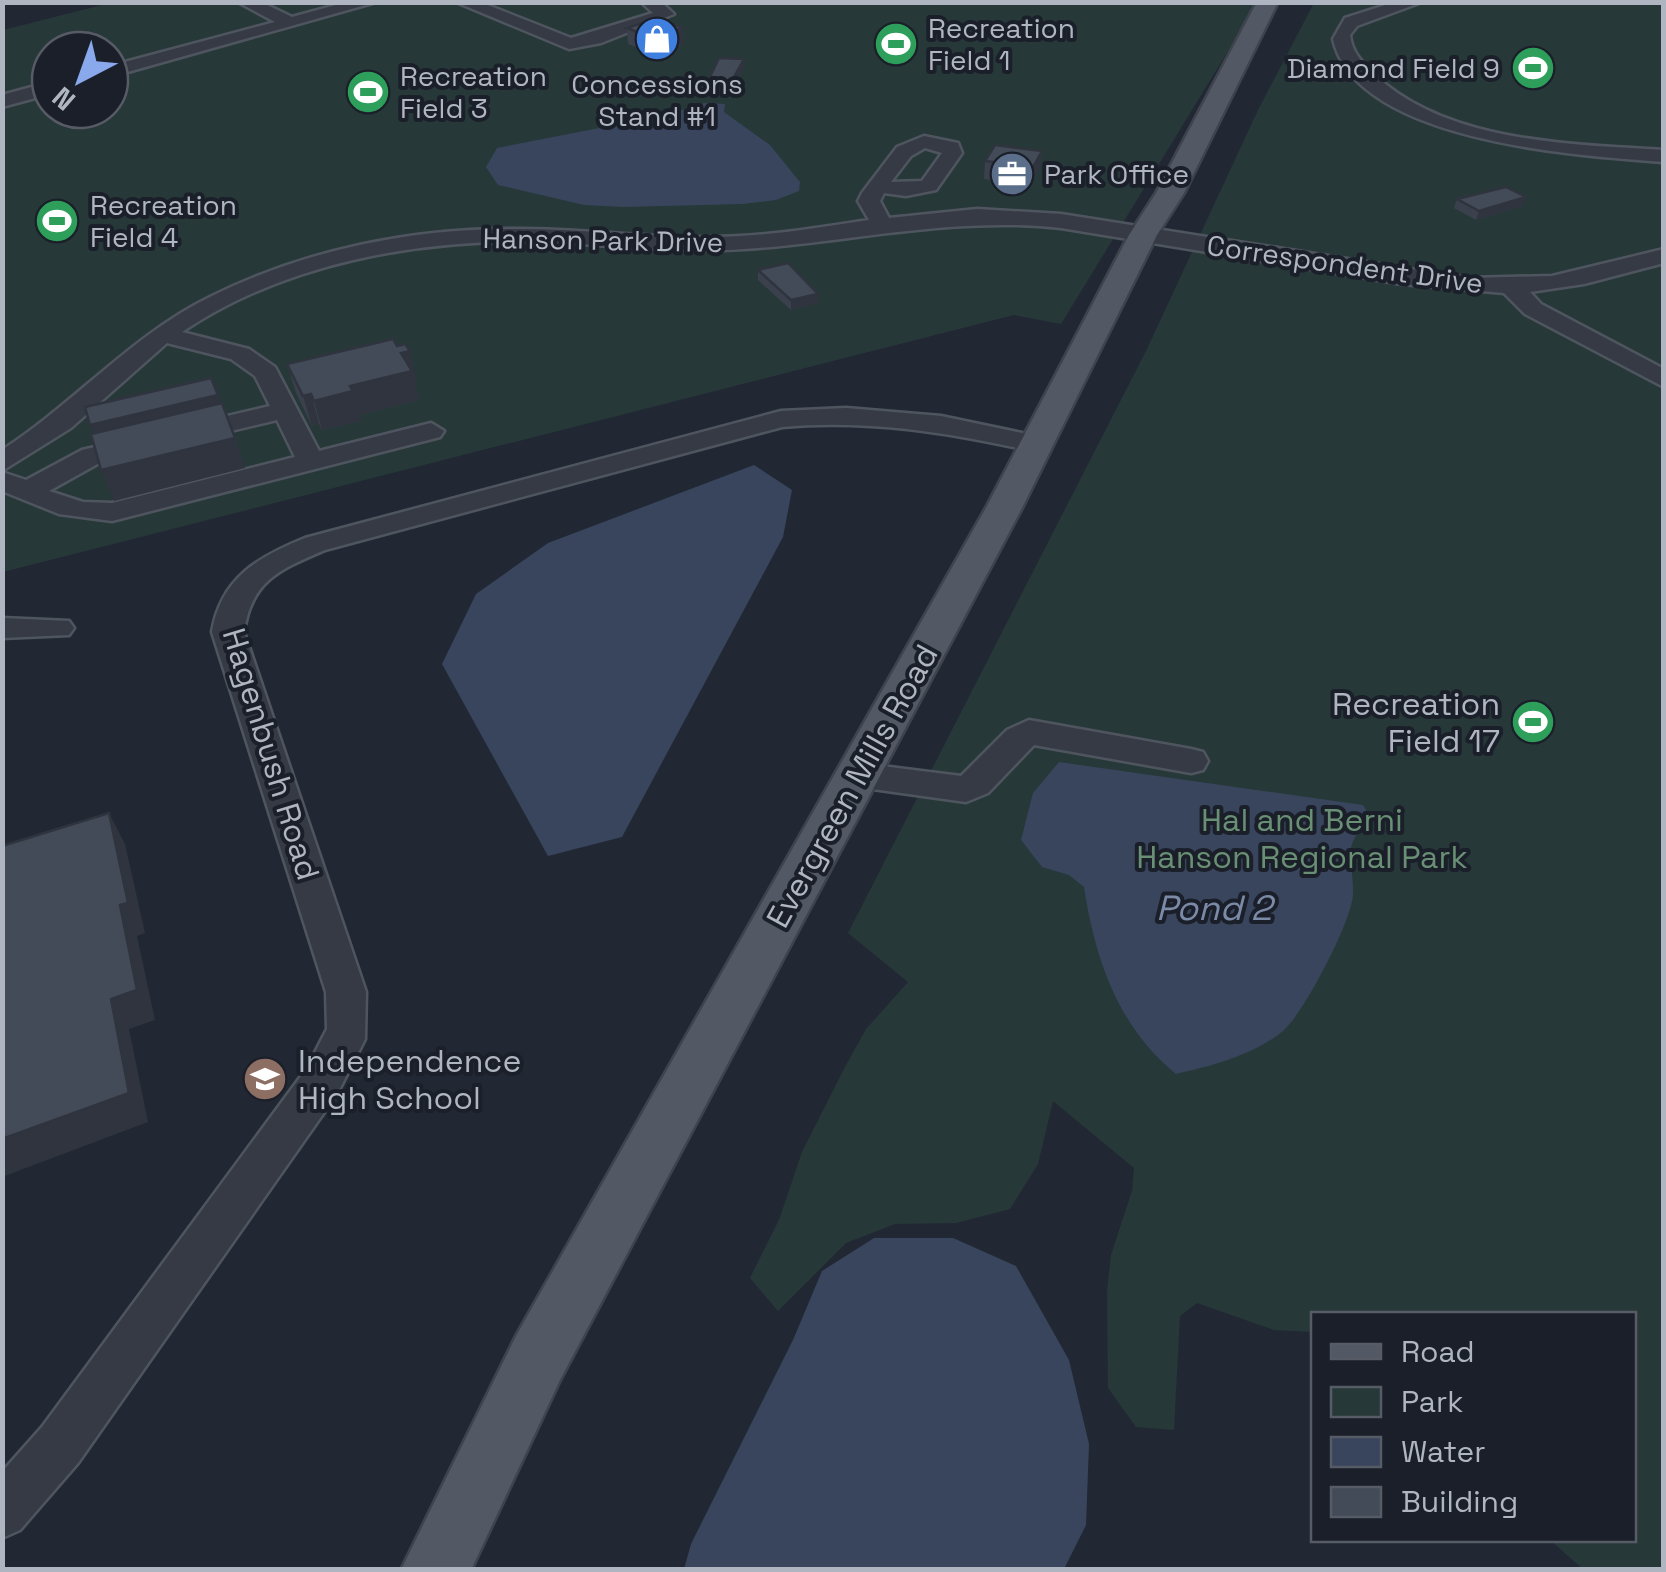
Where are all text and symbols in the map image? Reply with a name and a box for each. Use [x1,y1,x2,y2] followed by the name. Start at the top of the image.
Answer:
[928,10,1075,78] place label: Recreation Field 1
[634,16,680,62] shop icon: Concessions Stand #1
[873,21,919,67] sports icon: Recreation Field 1
[30,30,130,130] north arrow
[1510,45,1556,91] sports icon: Diamond Field 9
[1287,50,1500,86] place label: Diamond Field 9
[400,58,547,126] place label: Recreation Field 3
[571,66,743,134] place label: Concessions Stand #1
[345,69,391,115] sports icon: Recreation Field 3
[45,79,82,119] text: N
[989,151,1035,197] office icon: Park Office
[1044,156,1189,192] place label: Park Office
[90,187,237,255] place label: Recreation Field 4
[34,198,80,244] sports icon: Recreation Field 4
[482,220,724,260] street label: Hanson Park Drive
[1205,227,1485,301] street label: Correspondent Drive
[214,623,328,885] street label: Hagenbush Road
[758,637,946,935] street label: Evergreen Mills Road
[1332,684,1500,761] place label: Recreation Field 17
[1510,699,1556,745] sports icon: Recreation Field 17
[1136,800,1468,877] park label: Hal and Berni Hanson Regional Park
[1156,886,1276,930] water label: Pond 2
[298,1041,521,1118] place label: Independence High School
[242,1056,288,1102] school or university icon: Independence High School
[1311,1312,1636,1542] legend
[1401,1332,1475,1371] text: Road
[1401,1382,1463,1421] text: Park
[1401,1432,1486,1471] text: Water
[1401,1482,1518,1521] text: Building

